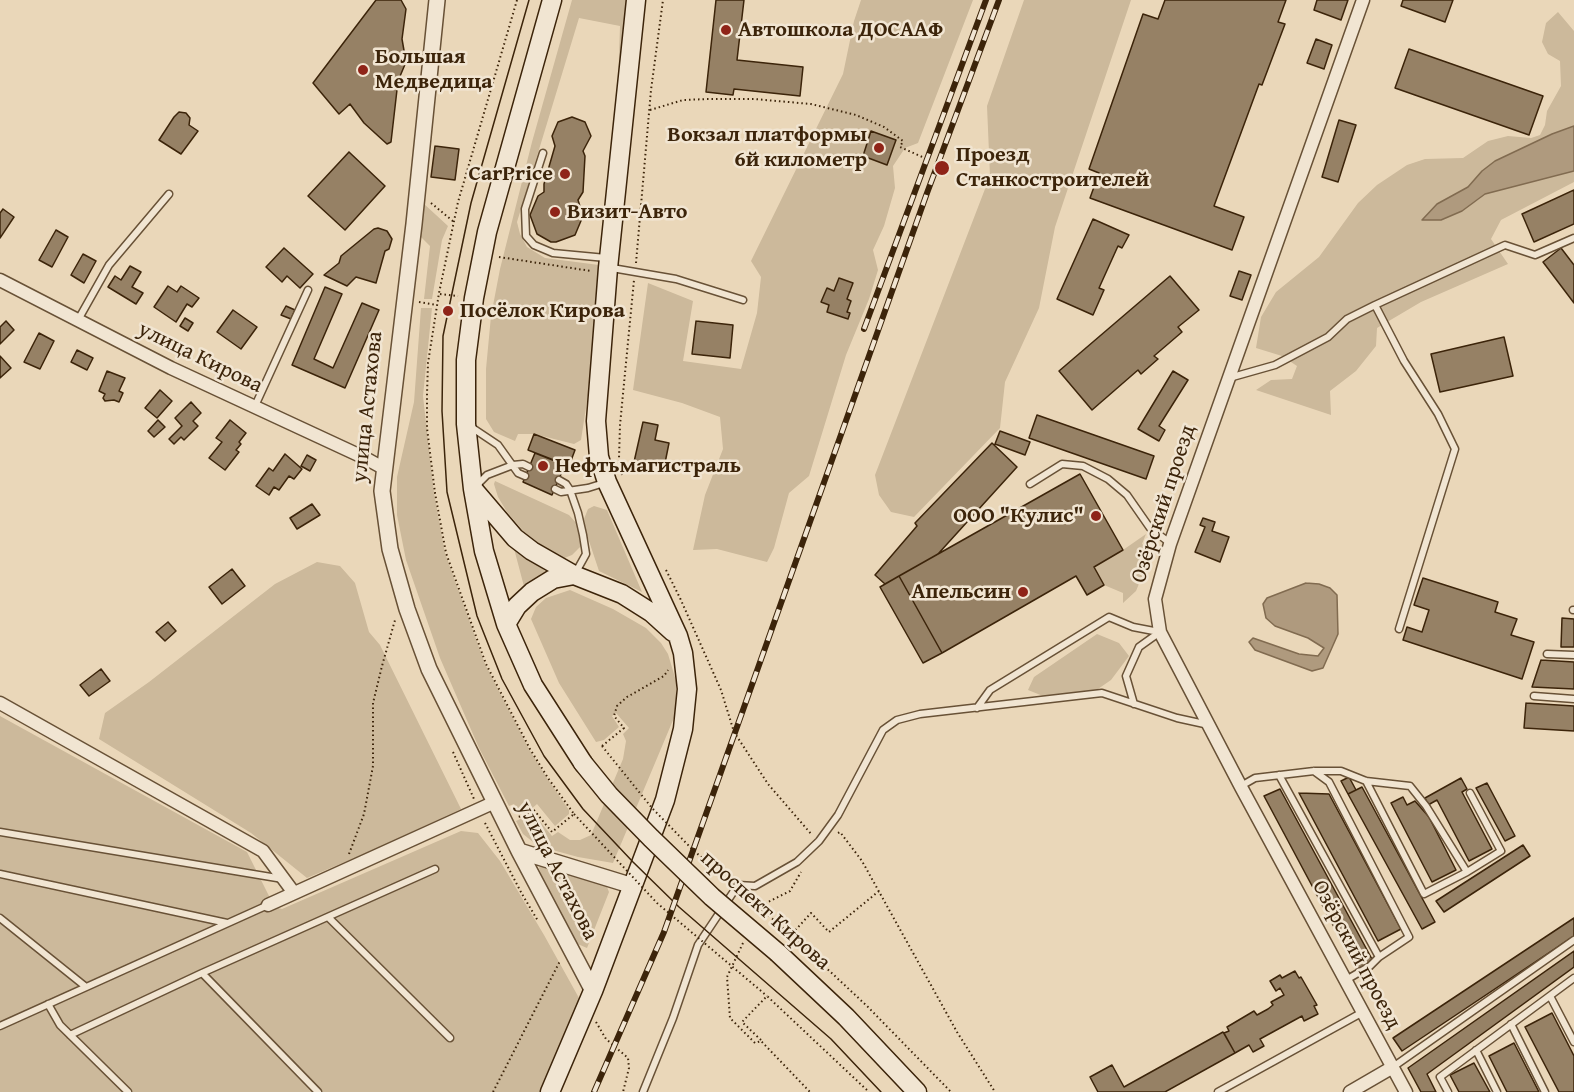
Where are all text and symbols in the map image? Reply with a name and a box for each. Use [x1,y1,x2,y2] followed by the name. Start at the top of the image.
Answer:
[738,17,943,43] place label: Автошкола ДОСААФ
[719,23,733,37] marker: Автошкола ДОСААФ
[375,44,493,96] place label: Большая Медведица
[356,63,370,77] marker: Большая Медведица
[667,122,867,174] place label: Вокзал платформы 6й километр
[872,141,886,155] marker: Вокзал платформы 6й километр
[956,142,1149,194] place label: Проезд Станкостроителей
[933,159,951,177] marker: Проезд Станкостроителей
[468,161,553,187] place label: CarPrice
[558,167,572,181] marker: CarPrice
[567,199,687,225] place label: Визит-Авто
[548,205,562,219] marker: Визит-Авто
[460,298,625,324] place label: Посёлок Кирова
[441,304,455,318] marker: Посёлок Кирова
[133,317,267,399] street label: улица Кирова
[347,330,389,484] street label: улица Астахова
[1126,422,1202,586] street label: Озёрский проезд
[555,453,741,479] place label: Нефтьмагистраль
[536,459,550,473] marker: Нефтьмагистраль
[953,503,1084,529] place label: ООО "Кулис"
[1089,509,1103,523] marker: ООО "Кулис"
[911,579,1011,605] place label: Апельсин
[1016,585,1030,599] marker: Апельсин
[511,797,603,945] street label: улица Астахова
[695,846,835,976] street label: проспект Кирова
[1306,876,1406,1034] street label: Озёрский проезд

